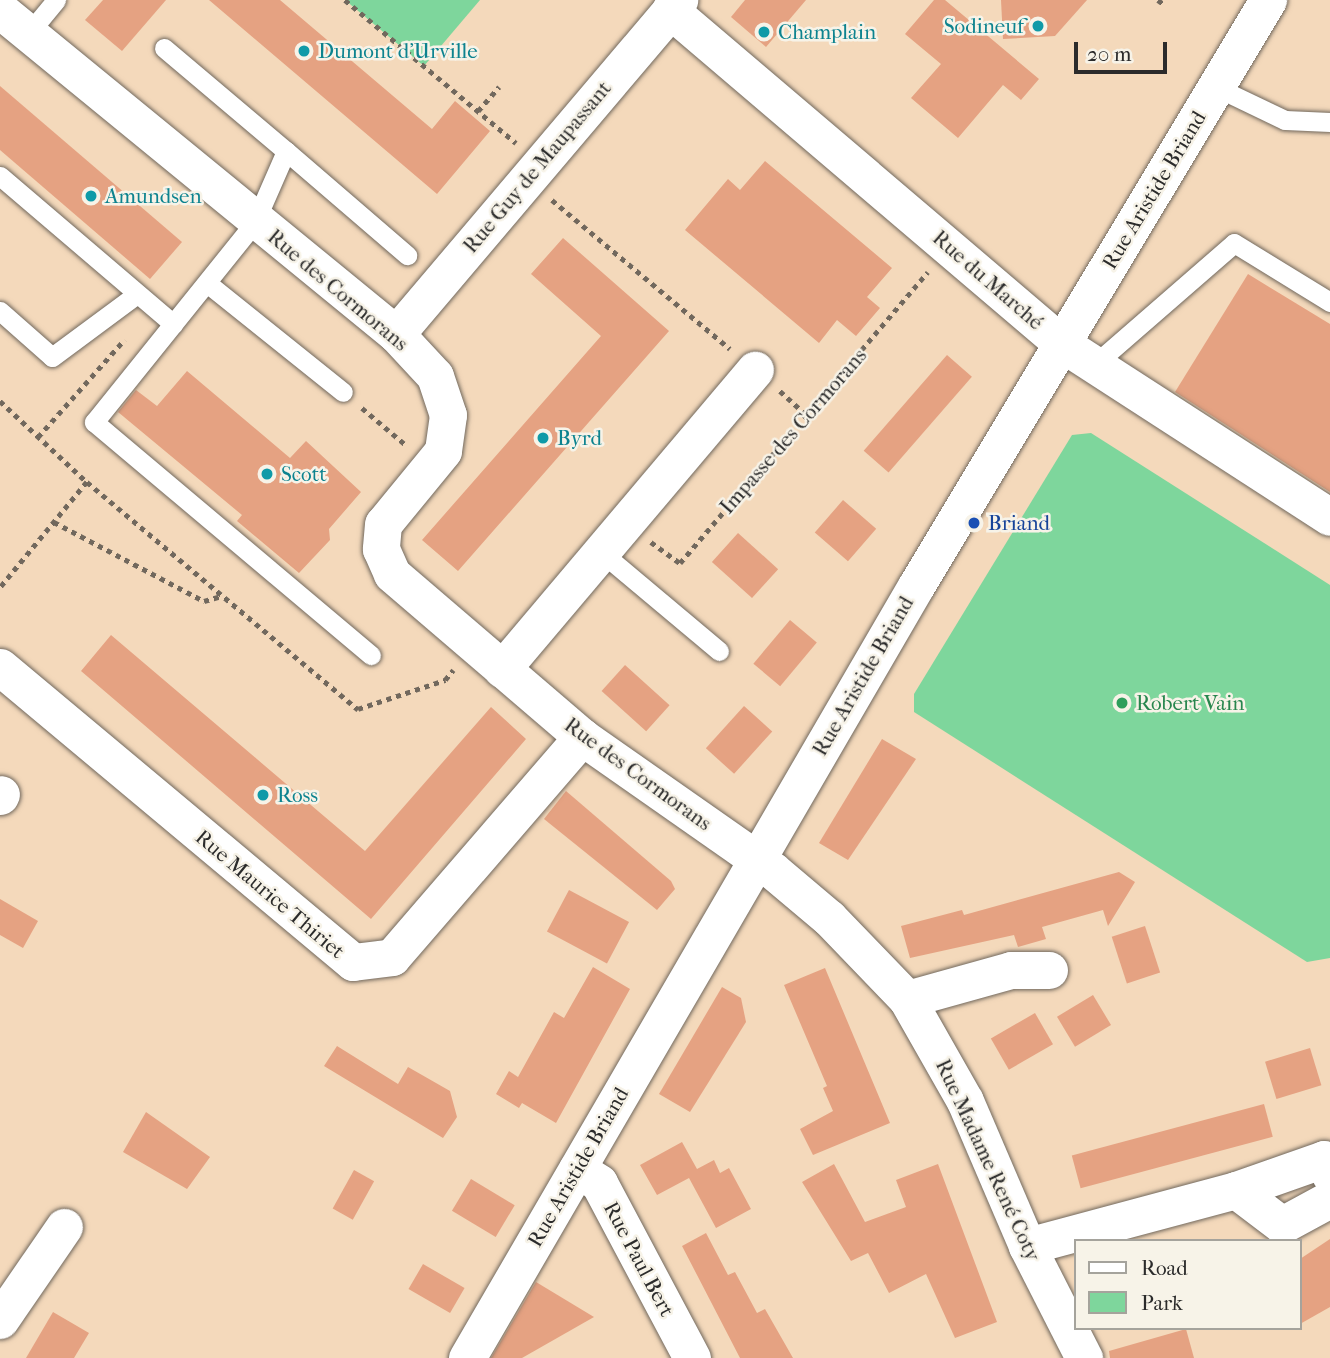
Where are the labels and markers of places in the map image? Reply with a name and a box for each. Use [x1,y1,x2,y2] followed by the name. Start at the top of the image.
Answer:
[944,13,1024,39] place label: Sodineuf
[1030,18,1046,34] marker: Sodineuf
[778,19,876,45] place label: Champlain
[756,24,772,40] marker: Champlain
[318,38,478,64] place label: Dumont d'Urville
[296,43,312,59] marker: Dumont d'Urville
[105,183,202,209] place label: Amundsen
[83,188,99,204] marker: Amundsen
[557,425,602,451] place label: Byrd
[535,430,551,446] marker: Byrd
[281,461,327,487] place label: Scott
[259,466,275,482] marker: Scott
[988,510,1050,536] place label: Briand
[966,515,982,531] marker: Briand
[1136,690,1244,716] place label: Robert Vain
[1114,695,1130,711] marker: Robert Vain
[277,782,318,808] place label: Ross
[255,787,271,803] marker: Ross

